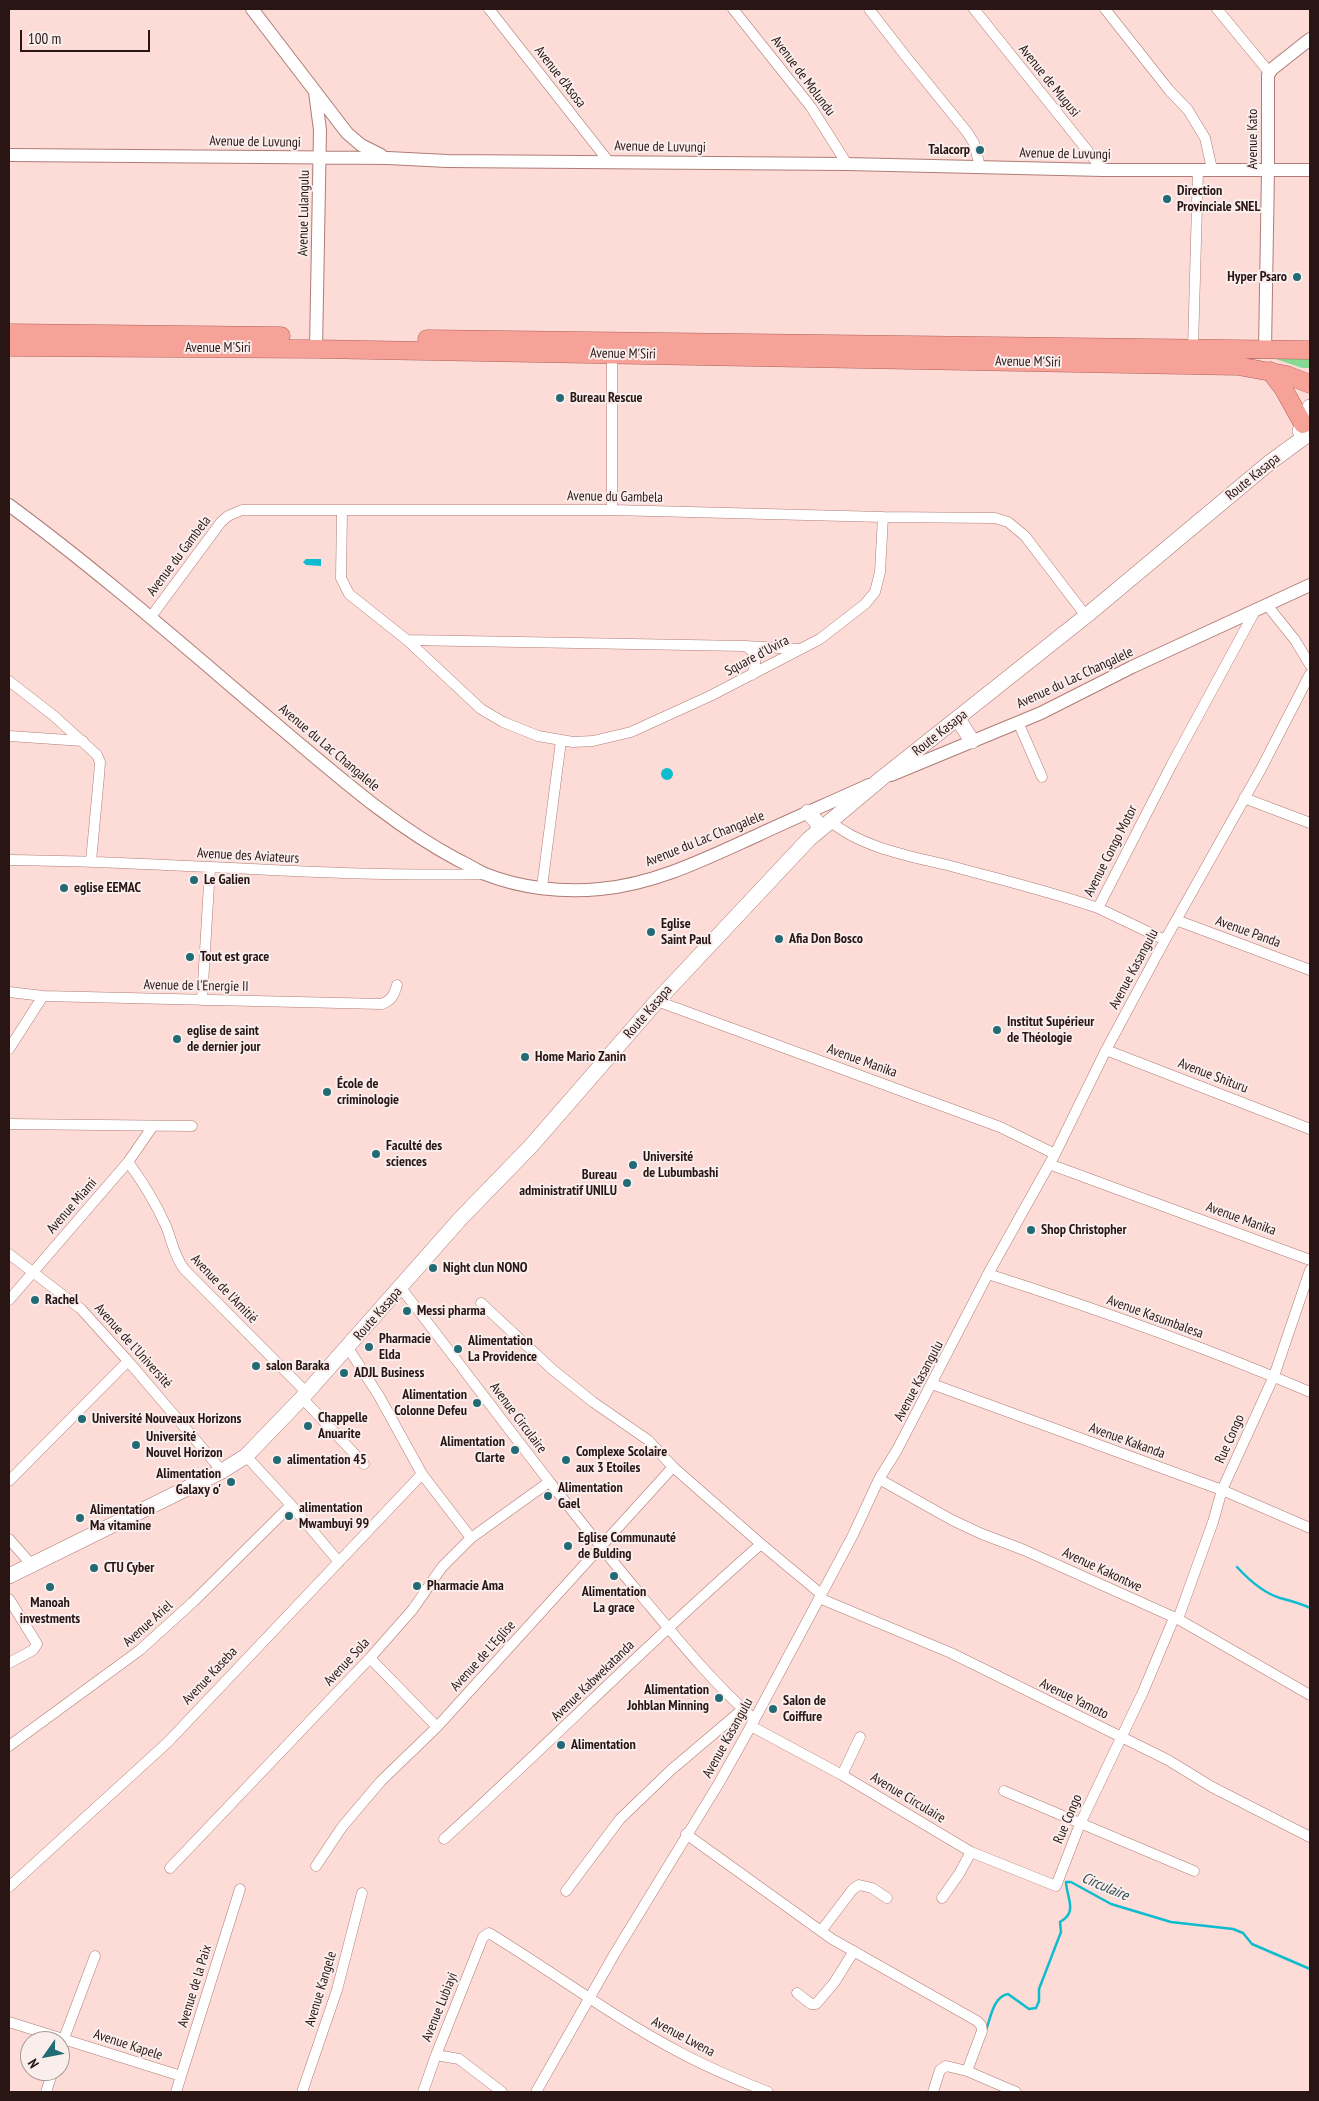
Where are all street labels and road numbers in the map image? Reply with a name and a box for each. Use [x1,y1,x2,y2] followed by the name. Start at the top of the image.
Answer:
[767,33,839,119] street label: Avenue de Molundu
[1015,41,1083,121] street label: Avenue de Mugusi
[531,43,589,111] street label: Avenue d'Asosa
[1245,109,1261,169] street label: Avenue Kato
[209,133,301,151] street label: Avenue de Luvungi
[614,138,706,156] street label: Avenue de Luvungi
[1019,145,1111,163] street label: Avenue de Luvungi
[295,170,313,256] street label: Avenue Lulangulu
[185,340,251,356] street label: Avenue M'Siri
[590,345,656,363] street label: Avenue M'Siri
[995,353,1061,371] street label: Avenue M'Siri
[1222,450,1284,504] street label: Route Kasapa
[567,488,663,506] street label: Avenue du Gambela
[143,513,215,599] street label: Avenue du Gambela
[722,632,792,680] street label: Square d'Uvira
[1014,644,1136,712] street label: Avenue du Lac Changalele
[275,701,383,795] street label: Avenue du Lac Changalele
[909,706,971,760] street label: Route Kasapa
[1081,803,1141,899] street label: Avenue Congo Motor
[643,807,767,871] street label: Avenue du Lac Changalele
[196,845,300,867] street label: Avenue des Aviateurs
[1213,913,1283,951] street label: Avenue Panda
[1106,926,1162,1012] street label: Avenue Kasangulu
[143,977,249,995] street label: Avenue de l'Energie II
[620,982,676,1042] street label: Route Kasapa
[825,1041,899,1081] street label: Avenue Manika
[1176,1055,1250,1097] street label: Avenue Shituru
[43,1175,101,1237] street label: Avenue Miami
[1204,1199,1278,1239] street label: Avenue Manika
[187,1251,261,1327] street label: Avenue de l'Amitié
[350,1284,406,1344] street label: Route Kasapa
[1104,1292,1206,1342] street label: Avenue Kasumbalesa
[91,1300,175,1392] street label: Avenue de l'Université
[891,1338,947,1424] street label: Avenue Kasangulu
[486,1379,550,1457] street label: Avenue Circulaire
[1212,1412,1248,1466] street label: Rue Congo
[1087,1420,1167,1462] street label: Avenue Kakanda
[1060,1544,1144,1596] street label: Avenue Kakontwe
[120,1597,176,1651] street label: Avenue Ariel
[447,1617,519,1695] street label: Avenue de L'Eglise
[321,1635,373,1689] street label: Avenue Sola
[548,1637,638,1725] street label: Avenue Kabwekatanda
[179,1644,241,1708] street label: Avenue Kaseba
[1037,1675,1111,1723] street label: Avenue Yamoto
[699,1695,757,1781] street label: Avenue Kasangulu
[868,1769,948,1827] street label: Avenue Circulaire
[1050,1792,1086,1846] street label: Rue Congo
[174,1943,216,2029] street label: Avenue de la Paix
[302,1949,340,2029] street label: Avenue Kangele
[419,1970,461,2044] street label: Avenue Lubiayi
[649,2013,717,2061] street label: Avenue Lwena
[91,2026,165,2064] street label: Avenue Kapele

